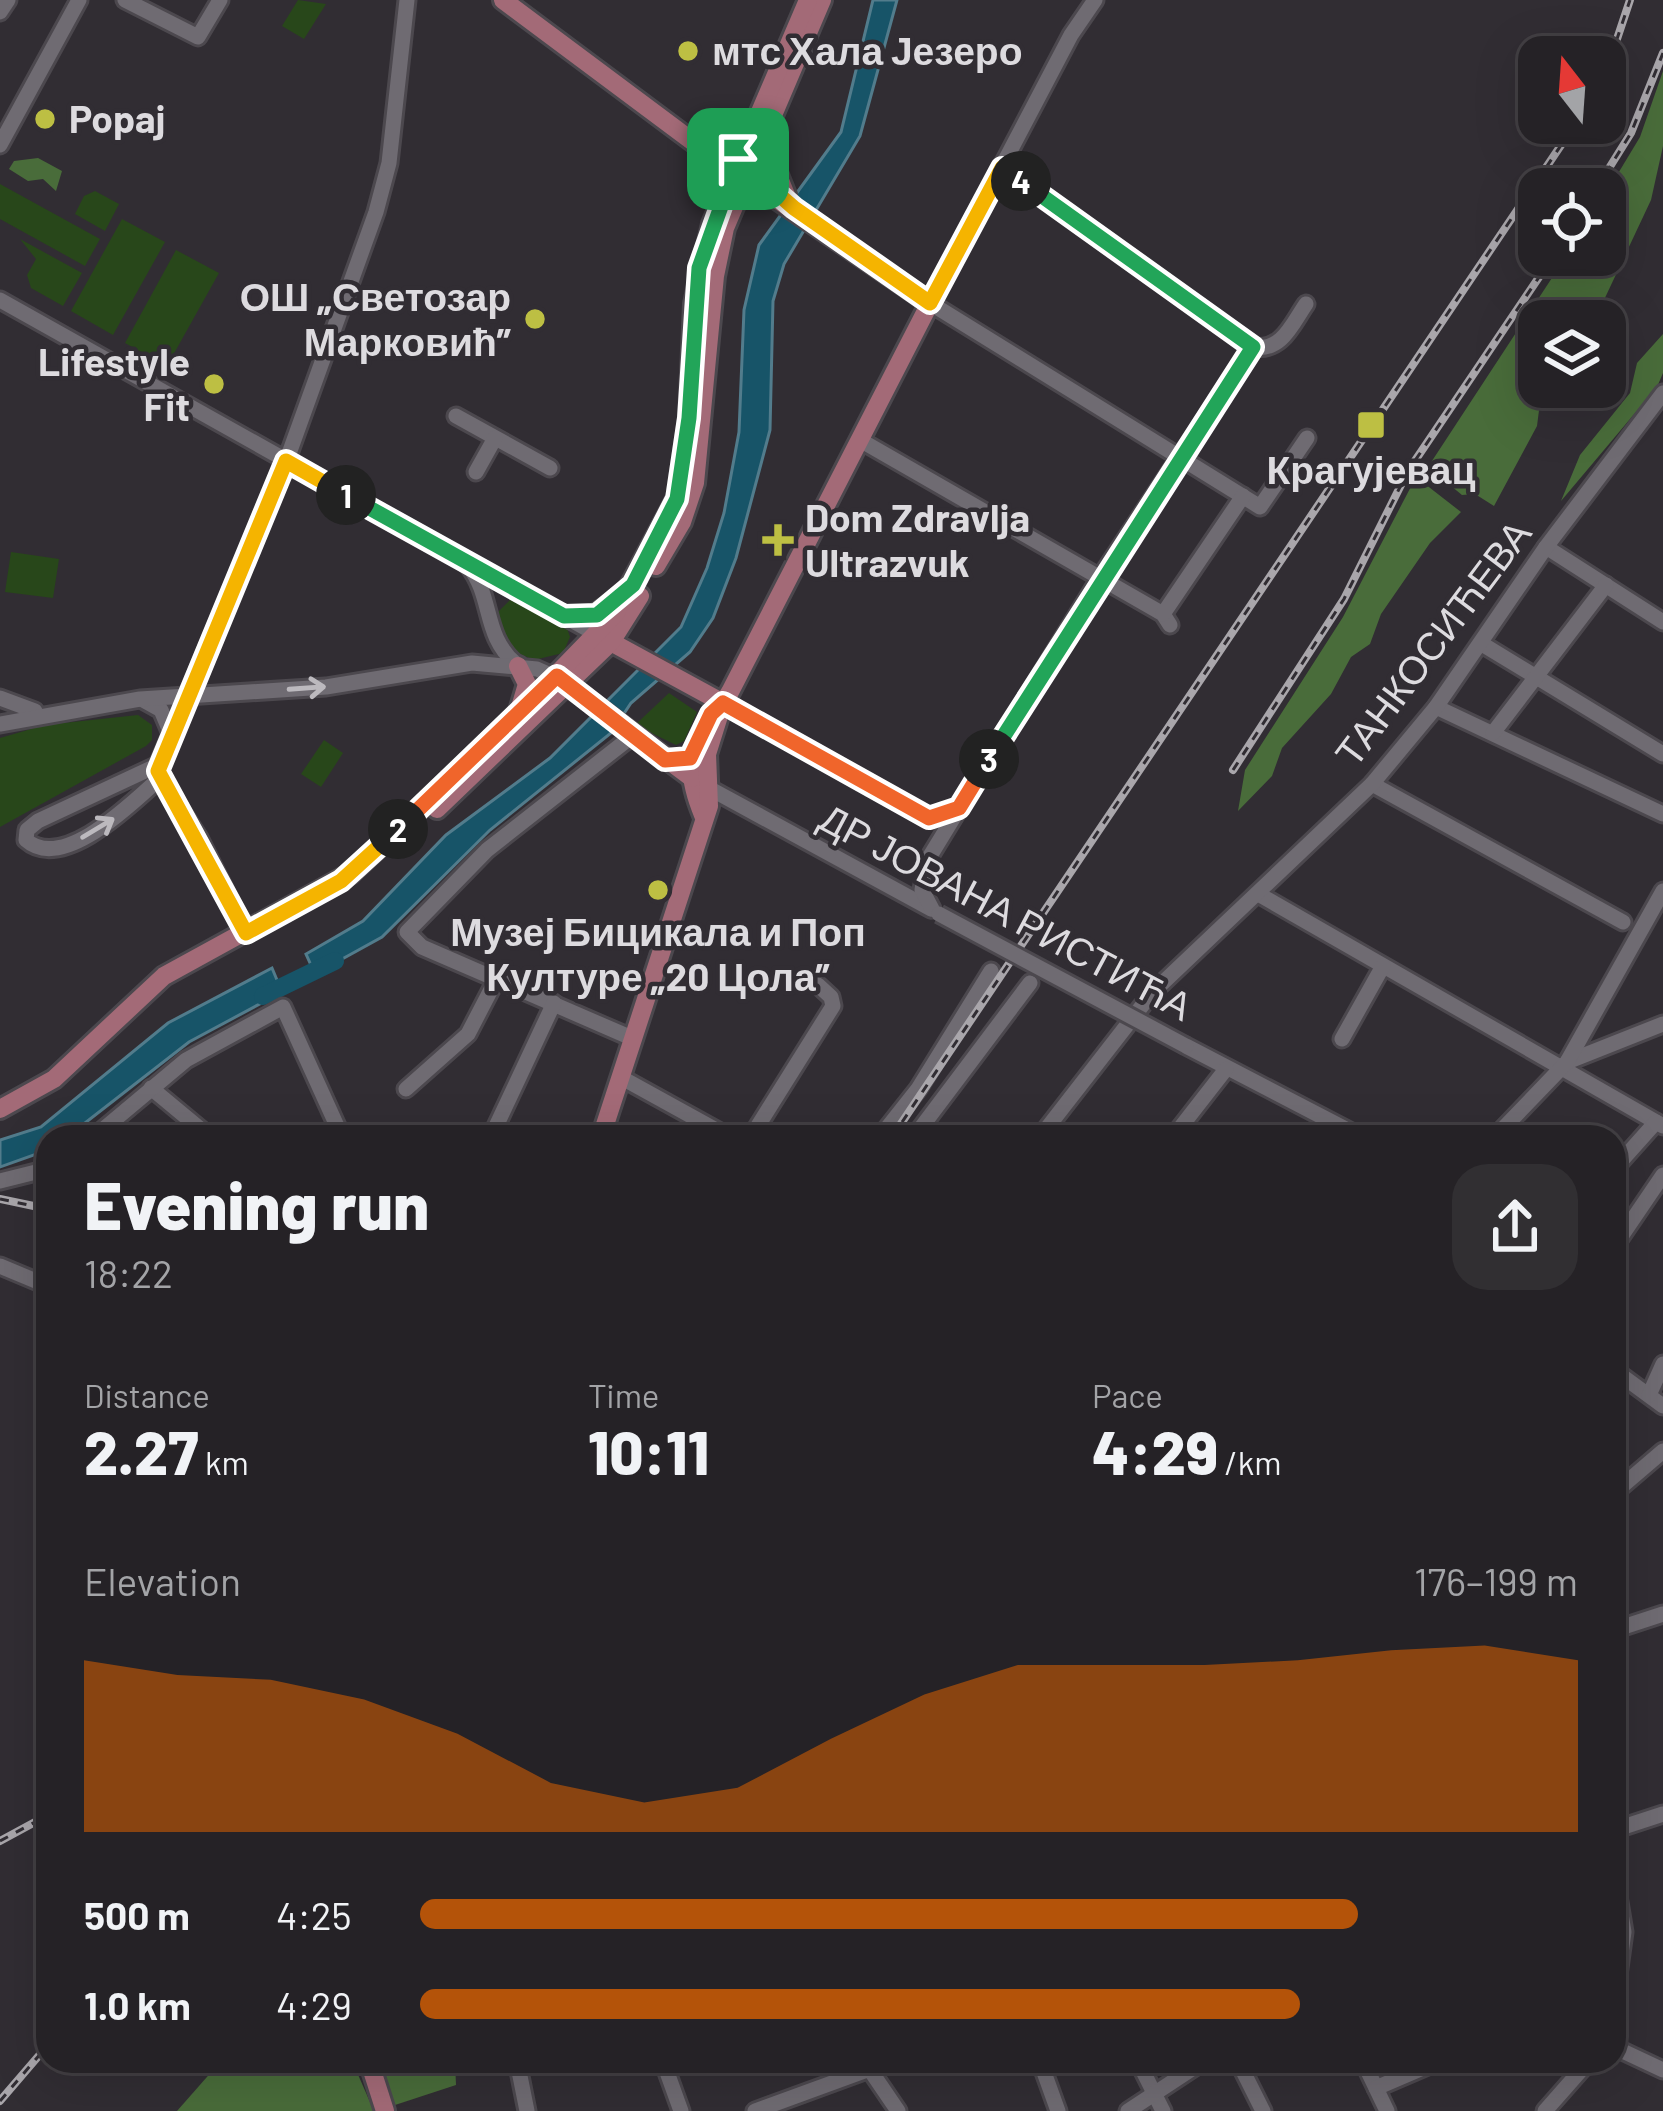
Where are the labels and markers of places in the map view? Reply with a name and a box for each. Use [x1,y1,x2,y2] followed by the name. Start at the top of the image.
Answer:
[712,26,1022,73] place label: мтс Хала Језеро
[675,38,701,64] marker: мтс Хала Језеро
[69,94,166,141] place label: Popaj
[32,106,58,132] marker: Popaj
[687,108,789,210] pin
[991,151,1051,211] pin: 4
[240,272,512,364] place label: ОШ „Светозар Марковић”
[522,306,548,332] marker: ОШ „Светозар Марковић”
[38,337,190,429] place label: Lifestyle Fit
[201,371,227,397] marker: Lifestyle Fit
[1355,409,1387,441] marker: Крагујевац
[1267,445,1475,492] place label: Крагујевац
[316,465,376,525] pin: 1
[805,493,1030,585] place label: Dom Zdravlja Ultrazvuk
[762,524,794,556] marker: Dom Zdravlja Ultrazvuk
[959,729,1019,789] pin: 3
[368,799,428,859] pin: 2
[645,877,671,903] marker: Музеј Бицикала и Поп Културе „20 Цола”
[450,907,866,999] place label: Музеј Бицикала и Поп Културе „20 Цола”

